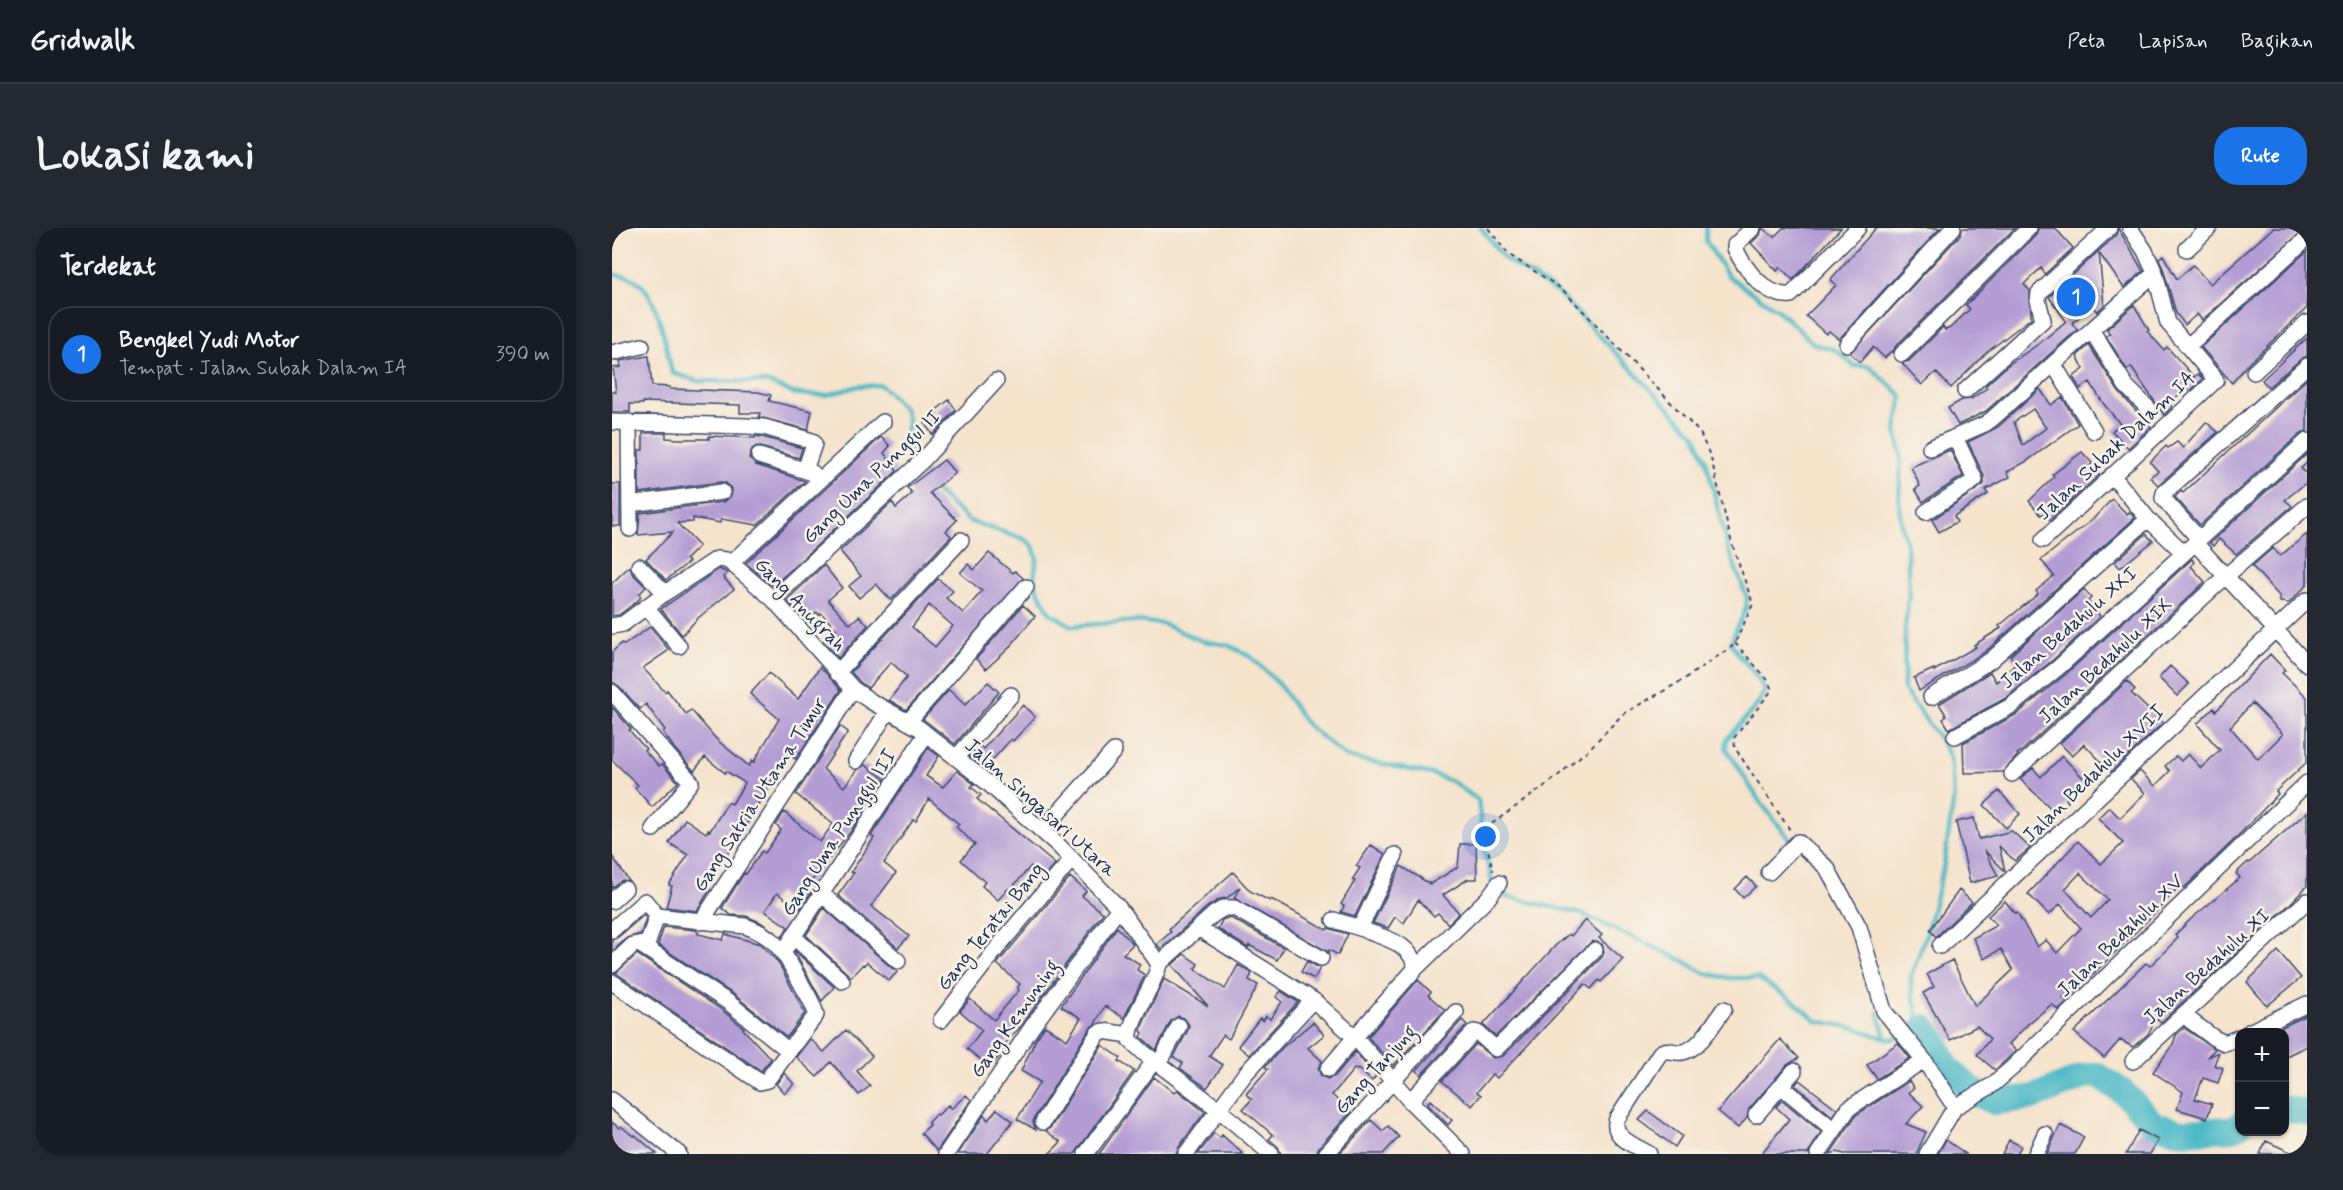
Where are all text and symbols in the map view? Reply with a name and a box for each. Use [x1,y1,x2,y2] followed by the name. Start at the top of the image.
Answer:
[30,23,135,60] text: Gridwalk
[2067,27,2106,55] text: Peta
[2139,27,2208,55] text: Lapisan
[2241,27,2313,55] text: Bagikan
[2214,127,2307,185] button: Rute
[36,129,255,184] text: Lokasi kami
[60,250,156,284] text: Terdekat
[2056,274,2096,320] pin: 1
[119,327,300,355] text: Bengkel Yudi Motor
[77,341,86,368] text: 1
[496,341,550,368] text: 390 m
[119,355,407,382] text: Tempat · Jalan Subak Dalam IA
[2031,365,2201,527] street label: Jalan Subak Dalam IA
[797,404,948,552] street label: Gang Uma Punggul II
[747,552,852,660] street label: Gang Anugrah
[1994,561,2144,695] street label: Jalan Bedahulu XXI
[2033,592,2179,730] street label: Jalan Bedahulu XIX
[687,692,835,898] street label: Gang Satria Utama Timur
[2017,699,2172,849] street label: Jalan Bedahulu XVII
[958,733,1122,885] street label: Jalan Singasari Utara
[775,744,905,923] street label: Gang Uma Punggul III
[1471,822,1500,851] your location
[931,857,1052,997] street label: Gang Teratai Bang
[2052,868,2190,1004] street label: Jalan Bedahulu XV
[2138,903,2276,1031] street label: Jalan Bedahulu XI
[964,954,1068,1085] street label: Gang Kemuning
[1329,1019,1425,1122] street label: Gang Tanjung
[2235,1028,2289,1136] map controls
[2235,1028,2289,1082] button: +
[2235,1082,2289,1136] button: −

